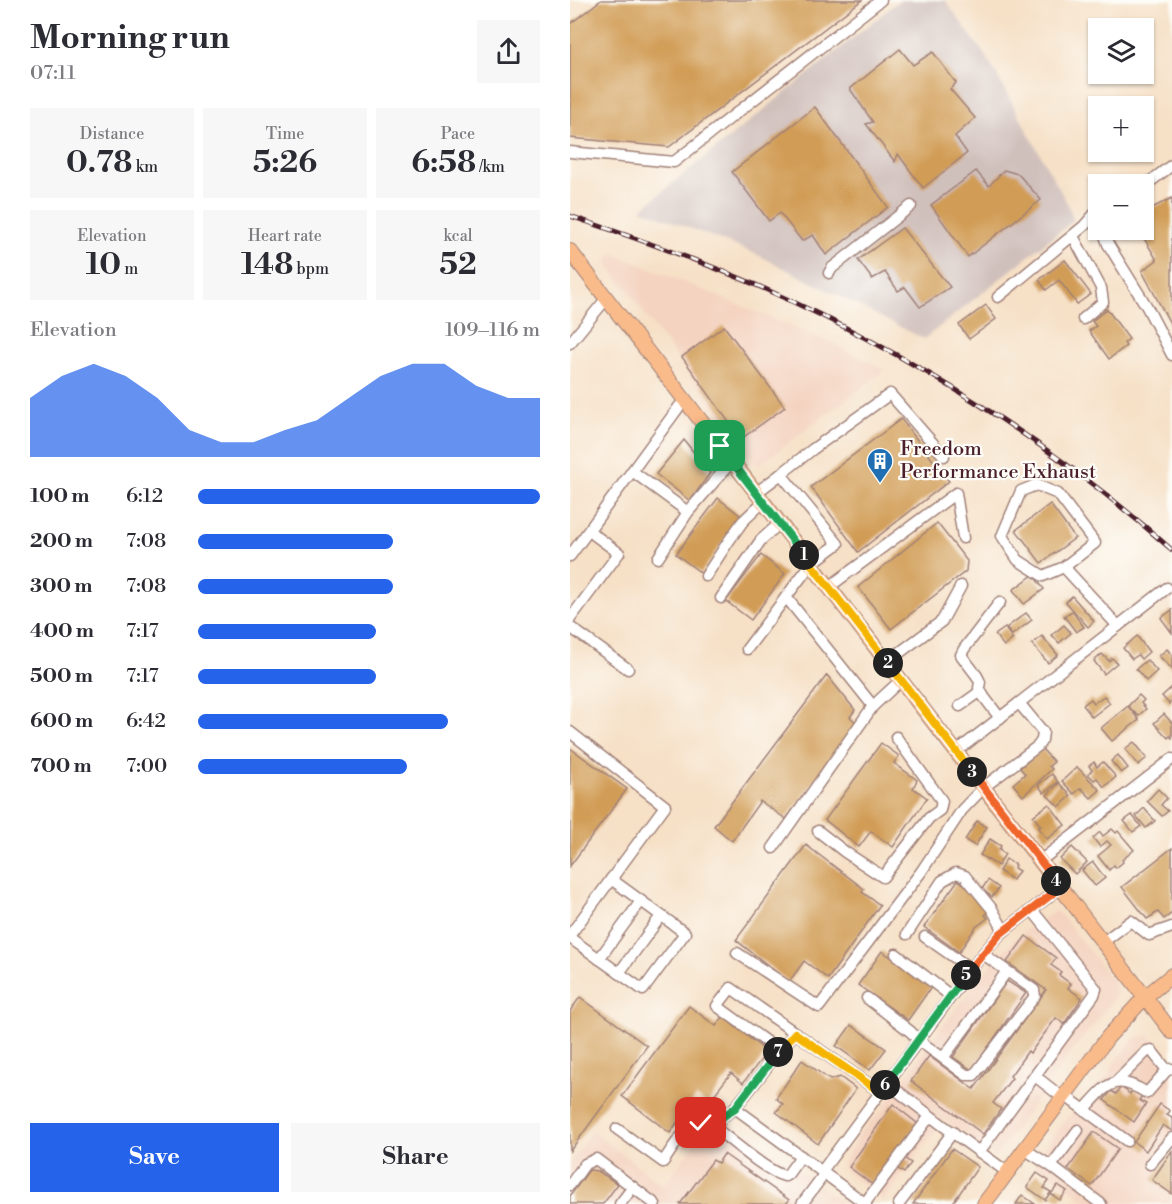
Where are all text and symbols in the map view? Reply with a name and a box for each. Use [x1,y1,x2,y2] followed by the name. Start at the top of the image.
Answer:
[30,18,230,59] text: Morning run
[1088,18,1154,240] map controls
[1088,18,1154,84] button: layers
[477,20,540,83] button: share
[30,61,76,86] text: 07:11
[1088,96,1154,162] button: +
[80,124,144,144] text: Distance
[266,124,304,144] text: Time
[441,124,475,144] text: Pace
[66,144,132,182] text: 0.78
[253,144,317,182] text: 5:26
[411,144,476,182] text: 6:58
[132,157,158,177] text: km
[476,157,505,177] text: /km
[1088,174,1154,240] button: −
[77,226,147,246] text: Elevation
[248,226,322,246] text: Heart rate
[443,226,473,246] text: kcal
[86,246,121,284] text: 10
[241,246,293,284] text: 148
[439,246,477,284] text: 52
[121,259,138,279] text: m
[293,259,329,279] text: bpm
[30,318,117,343] text: Elevation
[445,318,540,343] text: 109–116 m
[694,420,745,471] pin
[703,429,736,462] icon: arrive
[900,437,1096,485] place label: Freedom Performance Exhaust
[865,446,895,484] building icon: Freedom Performance Exhaust
[30,484,89,509] text: 100 m
[126,484,163,509] text: 6:12
[30,529,93,554] text: 200 m
[126,529,166,554] text: 7:08
[789,540,819,570] pin: 1
[800,545,808,565] text: 1
[30,574,93,599] text: 300 m
[126,574,166,599] text: 7:08
[30,619,94,644] text: 400 m
[126,619,159,644] text: 7:17
[873,648,903,678] pin: 2
[883,653,893,673] text: 2
[30,664,93,689] text: 500 m
[126,664,159,689] text: 7:17
[30,709,93,734] text: 600 m
[126,709,166,734] text: 6:42
[30,754,92,779] text: 700 m
[126,754,167,779] text: 7:00
[957,757,987,787] pin: 3
[967,762,977,782] text: 3
[1041,866,1071,896] pin: 4
[1051,871,1061,891] text: 4
[951,960,981,990] pin: 5
[961,965,971,985] text: 5
[763,1037,793,1067] pin: 7
[773,1042,783,1062] text: 7
[870,1070,900,1100] pin: 6
[880,1075,890,1095] text: 6
[675,1097,726,1148] pin
[684,1106,717,1139] icon: check
[30,1123,279,1192] button: Save
[291,1123,540,1192] button: Share

